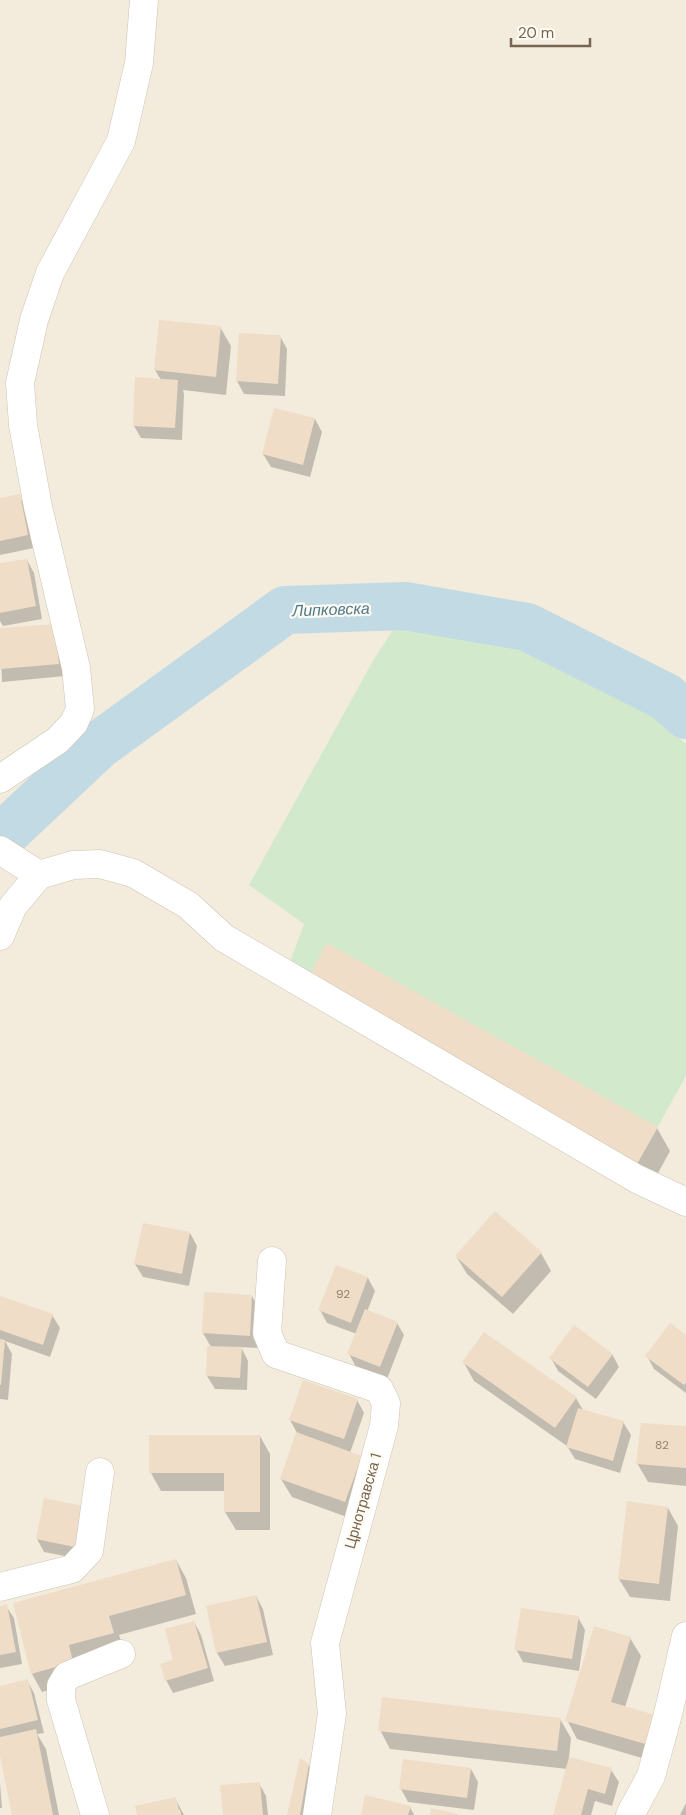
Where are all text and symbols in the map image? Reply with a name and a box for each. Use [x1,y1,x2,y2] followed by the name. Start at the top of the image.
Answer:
[511,15,590,47] scale bar
[518,23,554,43] text: 20 m
[291,598,370,621] water label: Липковска
[336,1286,350,1302] house number: 92
[655,1437,669,1453] house number: 82
[340,1451,386,1551] street label: Црнотравска 1

